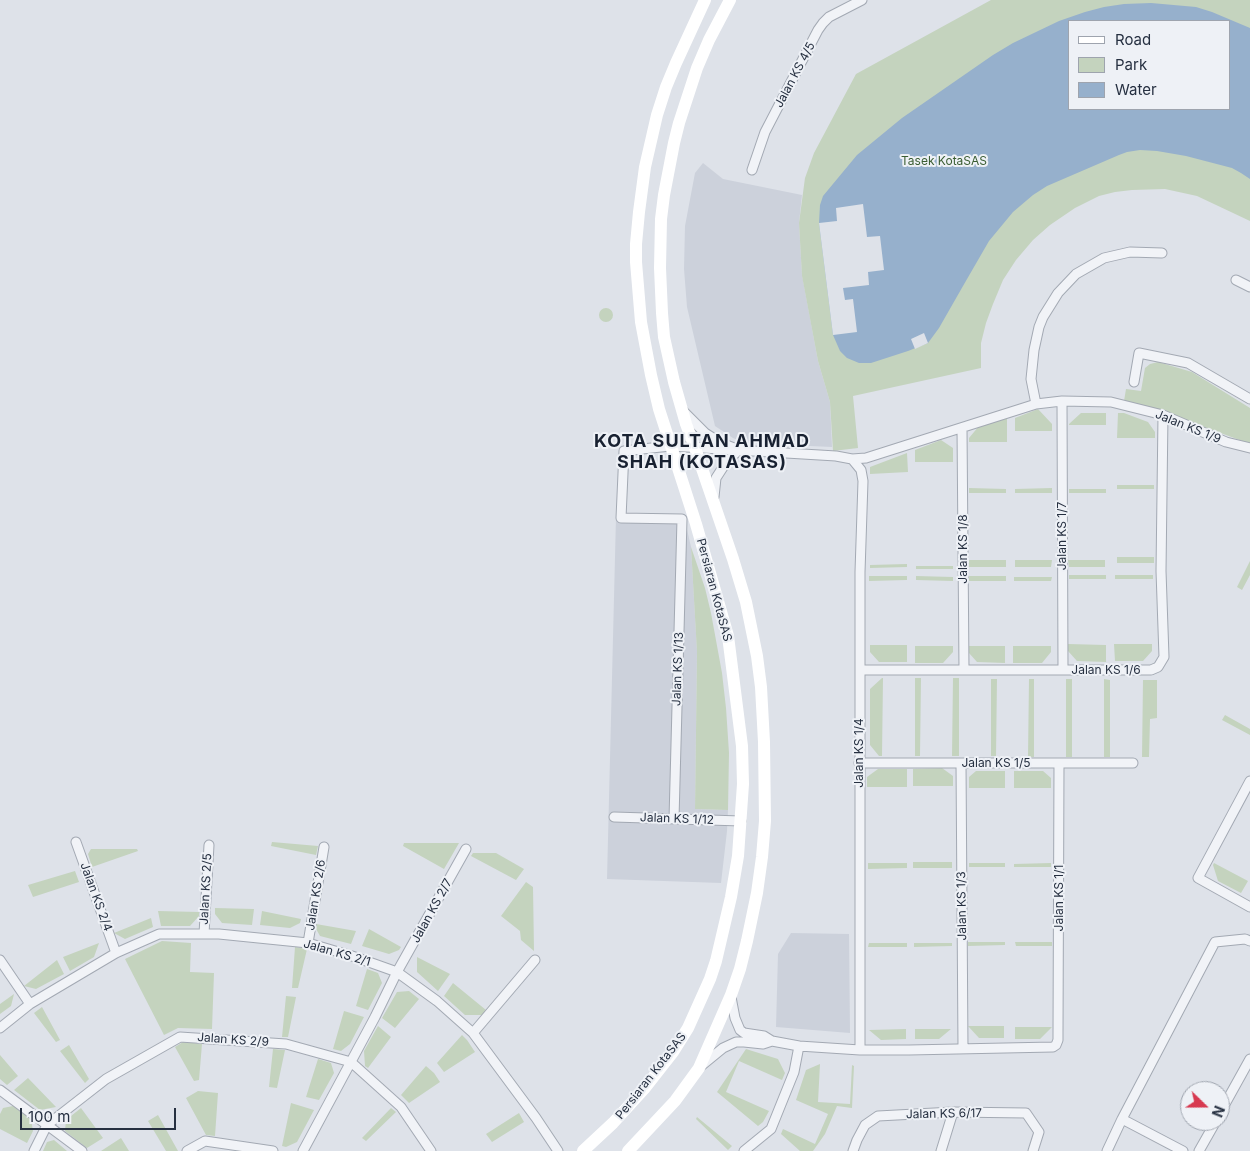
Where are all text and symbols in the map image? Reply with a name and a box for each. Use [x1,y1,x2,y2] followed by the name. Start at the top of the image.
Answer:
[1068,20,1230,110] legend
[1115,30,1151,49] text: Road
[772,40,818,110] street label: Jalan KS 4/5
[1115,55,1147,74] text: Park
[1115,80,1157,99] text: Water
[901,154,987,168] park label: Tasek KotaSAS
[1153,407,1223,447] street label: Jalan KS 1/9
[592,431,812,474] district label: KOTA SULTAN AHMAD SHAH (KOTASAS)
[1055,502,1069,570] street label: Jalan KS 1/7
[956,514,970,584] street label: Jalan KS 1/8
[693,537,735,643] street label: Persiaran KotaSAS
[670,632,686,706] street label: Jalan KS 1/13
[1071,663,1141,677] street label: Jalan KS 1/6
[852,718,866,788] street label: Jalan KS 1/4
[961,756,1031,770] street label: Jalan KS 1/5
[640,811,714,827] street label: Jalan KS 1/12
[197,853,215,925] street label: Jalan KS 2/5
[303,858,329,932] street label: Jalan KS 2/6
[77,861,115,933] street label: Jalan KS 2/4
[1052,865,1066,931] street label: Jalan KS 1/1
[954,871,970,941] street label: Jalan KS 1/3
[408,876,456,946] street label: Jalan KS 2/7
[302,937,372,969] street label: Jalan KS 2/1
[197,1030,269,1050] street label: Jalan KS 2/9
[613,1030,689,1122] street label: Persiaran KotaSAS
[1180,1081,1230,1131] north arrow
[22,1098,179,1130] scale bar
[1209,1103,1228,1120] text: N
[906,1106,982,1122] street label: Jalan KS 6/17
[28,1107,70,1126] text: 100 m

